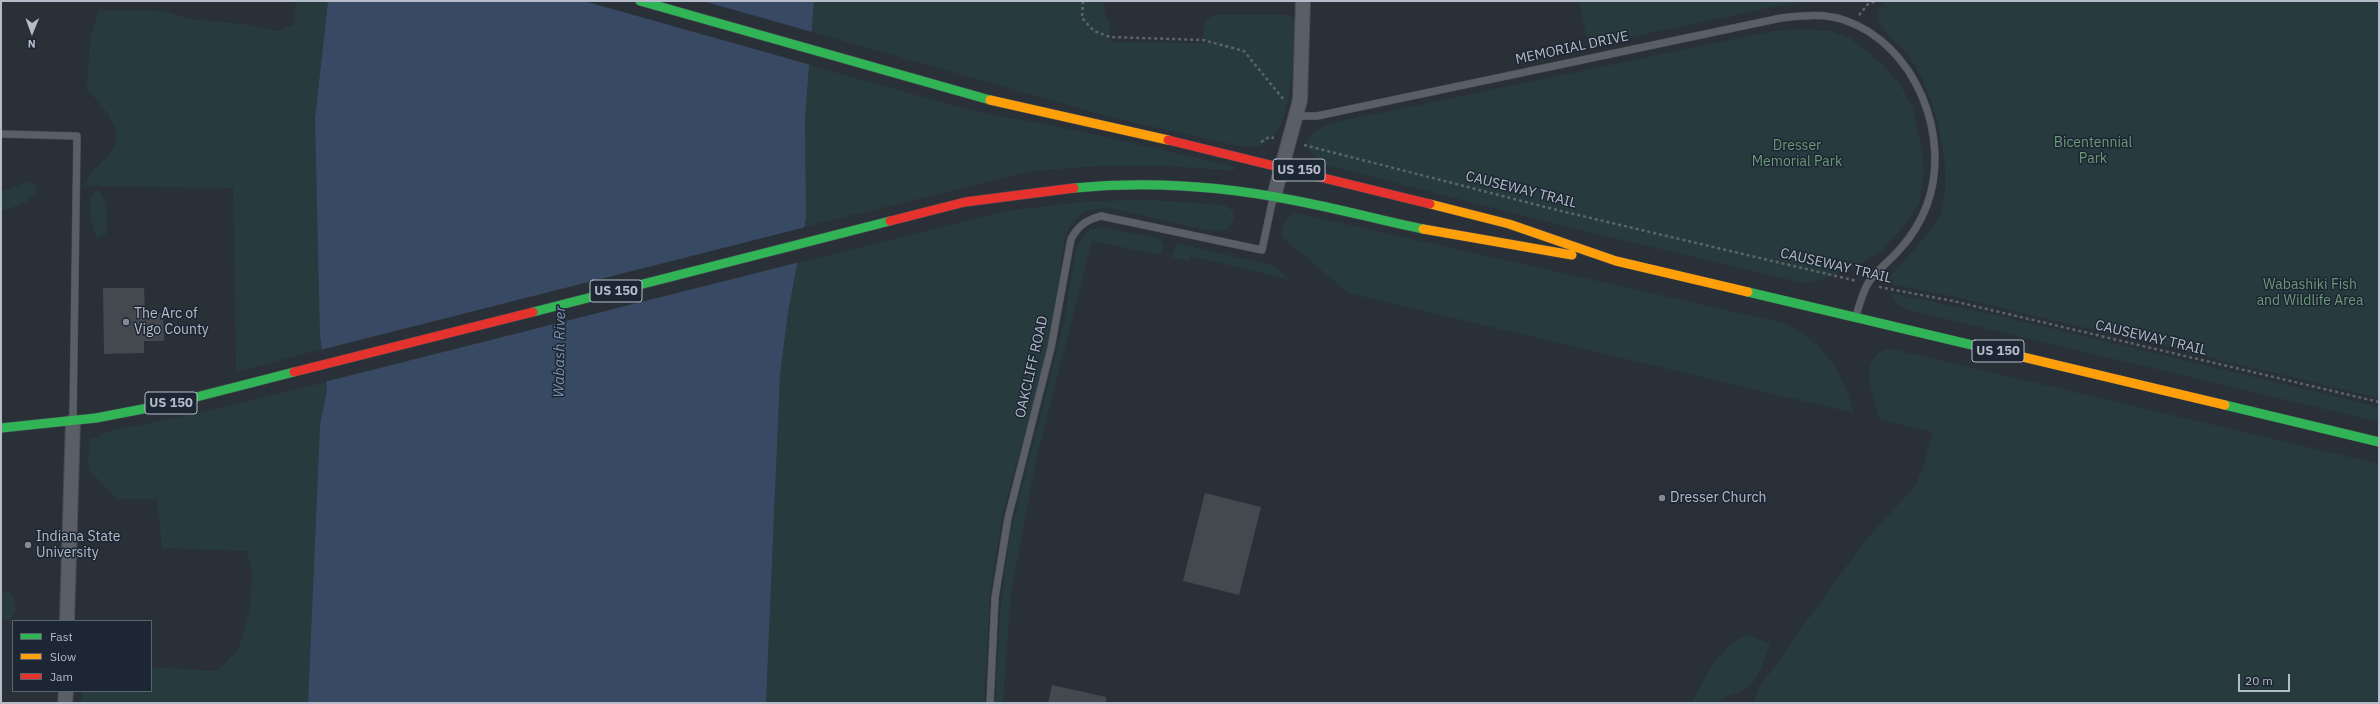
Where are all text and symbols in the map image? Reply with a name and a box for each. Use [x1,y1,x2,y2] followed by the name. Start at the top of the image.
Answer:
[12,12,52,52] north arrow
[1514,28,1630,68] street label: MEMORIAL DRIVE
[28,37,36,51] text: N
[2054,135,2132,168] park label: Bicentennial Park
[1752,138,1842,170] park label: Dresser Memorial Park
[1273,159,1325,181] road number: US 150
[1464,168,1578,212] street label: CAUSEWAY TRAIL
[1779,245,1893,287] street label: CAUSEWAY TRAIL
[2257,277,2363,310] park label: Wabashiki Fish and Wildlife Area
[590,280,642,302] road number: US 150
[134,306,209,338] place label: The Arc of Vigo County
[550,306,570,398] water label: Wabash River
[1012,314,1052,420] street label: OAKCLIFF ROAD
[121,317,131,327] marker: The Arc of Vigo County
[2094,317,2208,359] street label: CAUSEWAY TRAIL
[1972,340,2024,362] road number: US 150
[145,392,197,414] road number: US 150
[1670,490,1766,506] place label: Dresser Church
[1657,493,1667,503] marker: Dresser Church
[36,529,120,562] place label: Indiana State University
[23,540,33,550] marker: Indiana State University
[12,620,152,692] legend
[50,629,73,644] text: Fast
[50,649,76,664] text: Slow
[2240,666,2292,692] scale bar
[50,669,73,684] text: Jam
[2245,673,2273,688] text: 20 m

